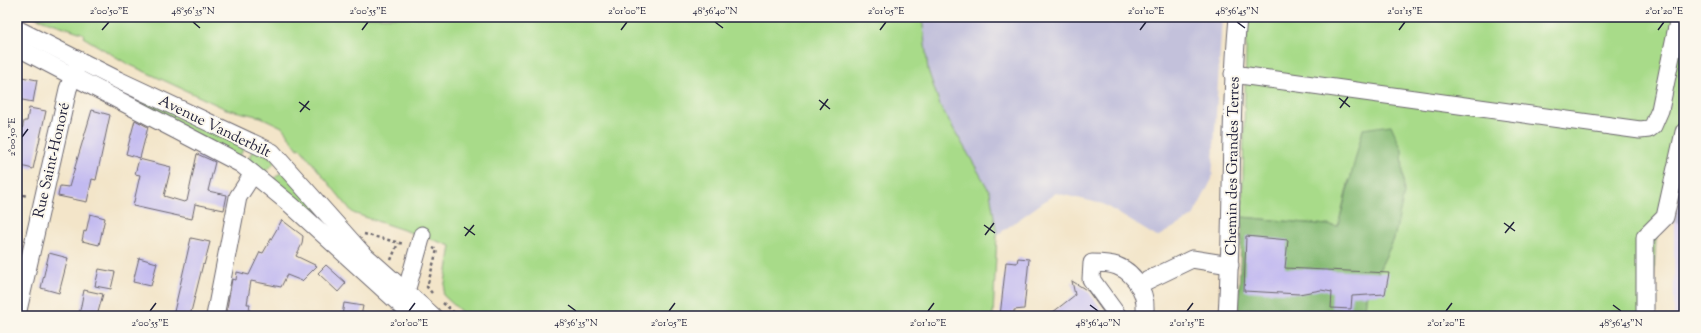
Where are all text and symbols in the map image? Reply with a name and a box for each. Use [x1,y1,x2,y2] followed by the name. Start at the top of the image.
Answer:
[90,4,128,19] text: 2°00'50"E
[171,4,215,19] text: 48°56'35"N
[349,4,387,19] text: 2°00'55"E
[608,4,646,19] text: 2°01'00"E
[693,4,737,19] text: 48°56'40"N
[868,4,904,19] text: 2°01'05"E
[1128,4,1164,19] text: 2°01'10"E
[1215,4,1259,19] text: 48°56'45"N
[1387,4,1423,19] text: 2°01'15"E
[1645,4,1683,19] text: 2°01'20"E
[1221,76,1246,256] street label: Chemin des Grandes Terres
[155,91,274,164] street label: Avenue Vanderbilt
[29,101,76,220] street label: Rue Saint-Honoré
[5,118,20,156] text: 2°00'50"E
[131,316,169,331] text: 2°00'55"E
[390,316,428,331] text: 2°01'00"E
[554,316,598,331] text: 48°56'35"N
[651,316,687,331] text: 2°01'05"E
[910,316,946,331] text: 2°01'10"E
[1076,316,1120,331] text: 48°56'40"N
[1169,316,1205,331] text: 2°01'15"E
[1427,316,1465,331] text: 2°01'20"E
[1599,316,1643,331] text: 48°56'45"N

